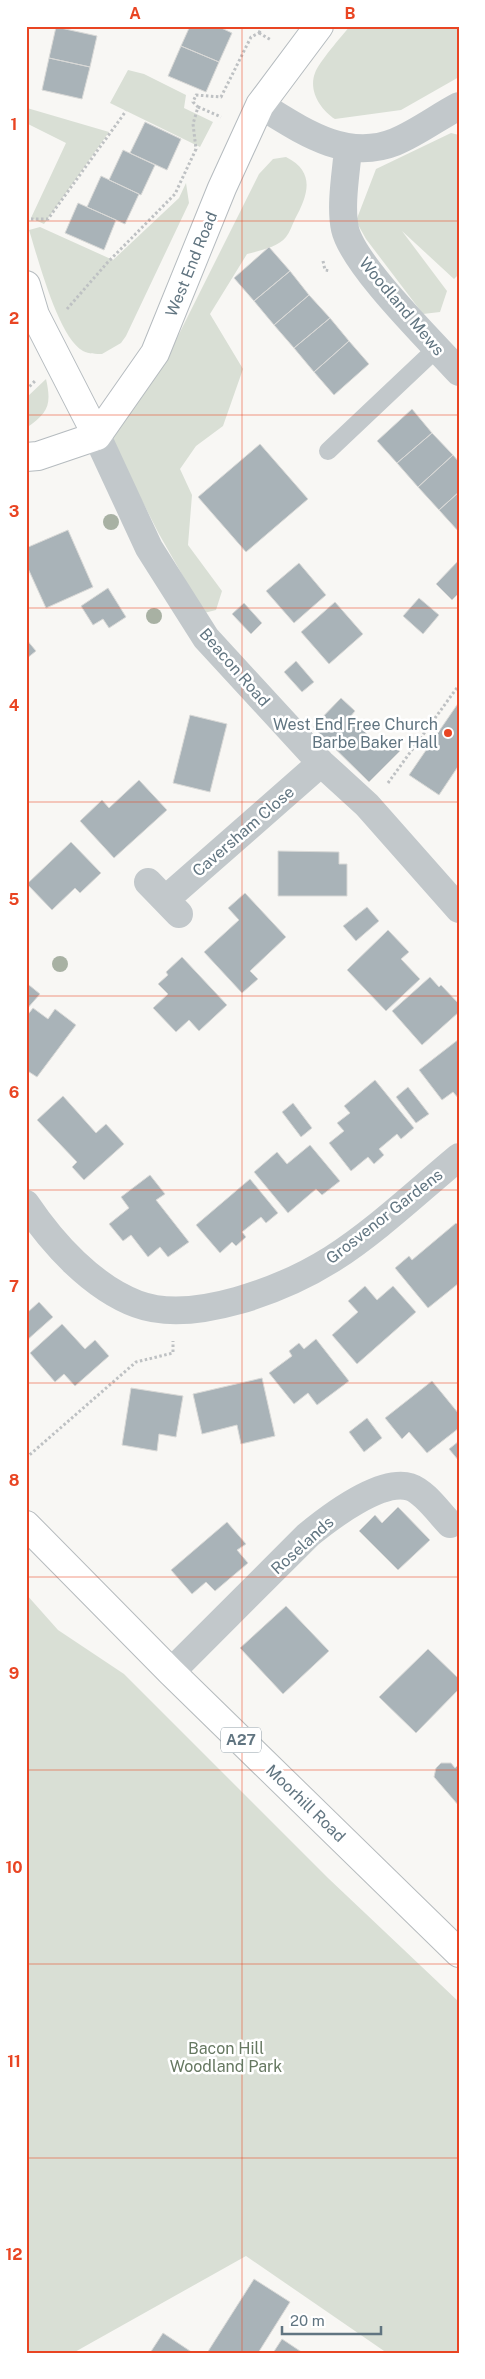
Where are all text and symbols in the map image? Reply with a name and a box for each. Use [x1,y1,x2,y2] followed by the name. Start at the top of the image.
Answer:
[129,4,141,23] text: A
[345,4,356,23] text: B
[11,115,17,134] text: 1
[162,209,221,320] street label: West End Road
[355,253,448,359] street label: Woodland Mews
[9,309,19,328] text: 2
[9,502,19,521] text: 3
[196,624,274,710] street label: Beacon Road
[9,696,20,715] text: 4
[273,715,438,752] place label: West End Free Church Barbe Baker Hall
[442,727,454,739] marker: West End Free Church Barbe Baker Hall
[189,782,298,881] street label: Caversham Close
[9,890,20,909] text: 5
[9,1083,19,1102] text: 6
[322,1165,446,1268] street label: Grosvenor Gardens
[9,1277,19,1296] text: 7
[9,1471,20,1490] text: 8
[267,1512,337,1578] street label: Roselands
[9,1664,19,1683] text: 9
[221,1728,261,1752] road number: A27
[262,1761,349,1846] street label: Moorhill Road
[5,1858,23,1877] text: 10
[170,2039,282,2076] park label: Bacon Hill Woodland Park
[7,2052,21,2071] text: 11
[5,2245,23,2264] text: 12
[282,2304,381,2336] scale bar
[290,2312,325,2329] text: 20 m

